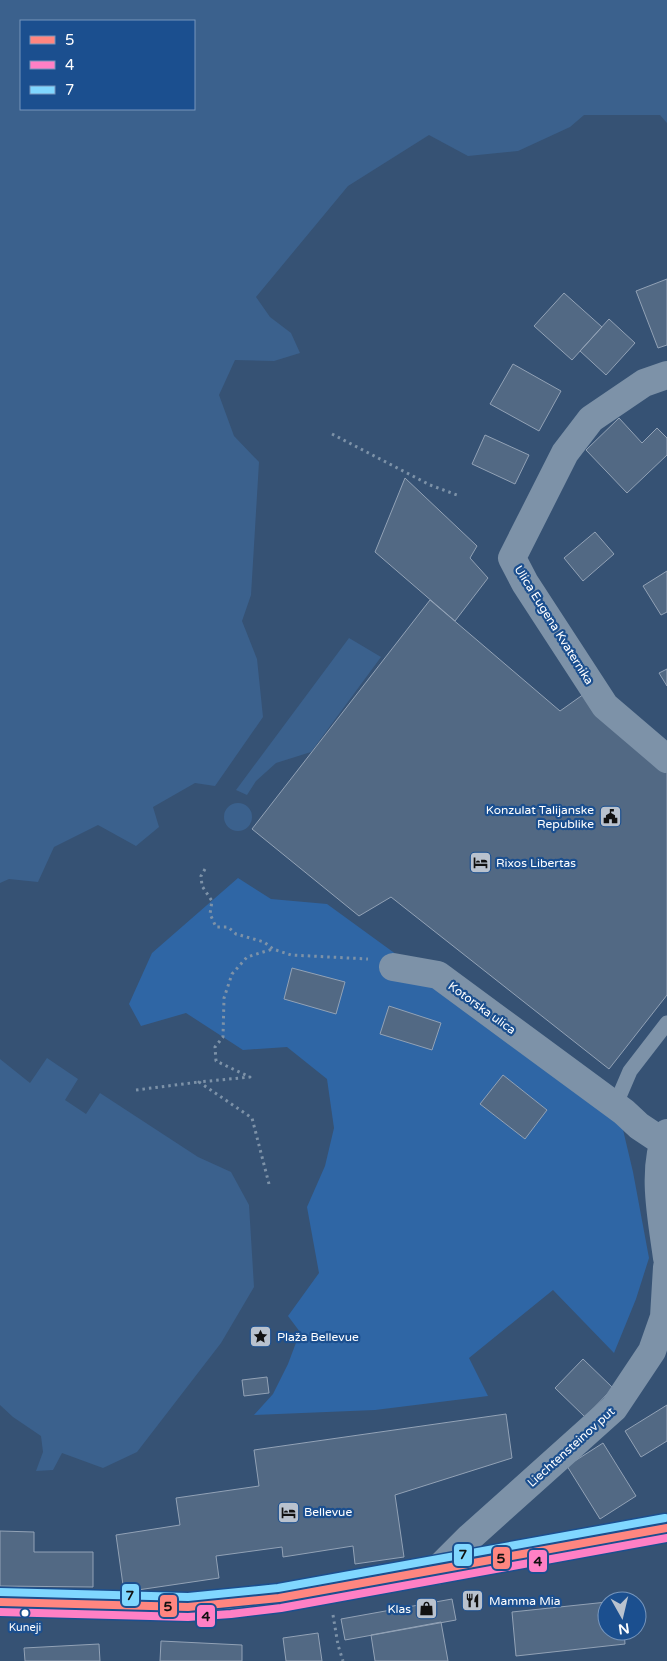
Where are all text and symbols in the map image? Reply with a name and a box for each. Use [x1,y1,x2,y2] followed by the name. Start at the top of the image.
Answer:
[20,20,195,110] legend
[65,31,74,49] text: 5
[65,56,74,74] text: 4
[65,81,74,99] text: 7
[512,563,596,687] street label: Ulica Eugena Kvaternika
[486,803,594,831] place label: Konzulat Talijanske Republike
[598,805,622,829] public building icon: Konzulat Talijanske Republike
[468,851,492,875] hotel icon: Rixos Libertas
[496,856,576,870] place label: Rixos Libertas
[445,979,519,1037] street label: Kotorska ulica
[249,1325,273,1349] place icon: Plaža Bellevue
[277,1330,359,1344] place label: Plaža Bellevue
[525,1404,618,1490] street label: Liechtensteinov put
[276,1500,300,1524] hotel icon: Bellevue
[304,1505,352,1519] place label: Bellevue
[453,1543,473,1567] line badge: 7
[459,1546,468,1563] text: 7
[492,1546,511,1570] line badge: 5
[528,1549,548,1573] line badge: 4
[497,1550,506,1567] text: 5
[534,1553,543,1570] text: 4
[121,1583,140,1607] line badge: 7
[126,1587,135,1604] text: 7
[461,1589,485,1613] restaurant icon: Mamma Mia
[597,1591,647,1641] north arrow
[159,1594,178,1618] line badge: 5
[489,1594,560,1608] place label: Mamma Mia
[415,1597,439,1621] shop icon: Klas
[164,1598,173,1615] text: 5
[387,1602,411,1616] place label: Klas
[196,1604,216,1628] line badge: 4
[20,1608,30,1618] marker: Kuneji
[202,1608,211,1625] text: 4
[617,1619,630,1638] text: N
[9,1621,41,1634] place label: Kuneji

